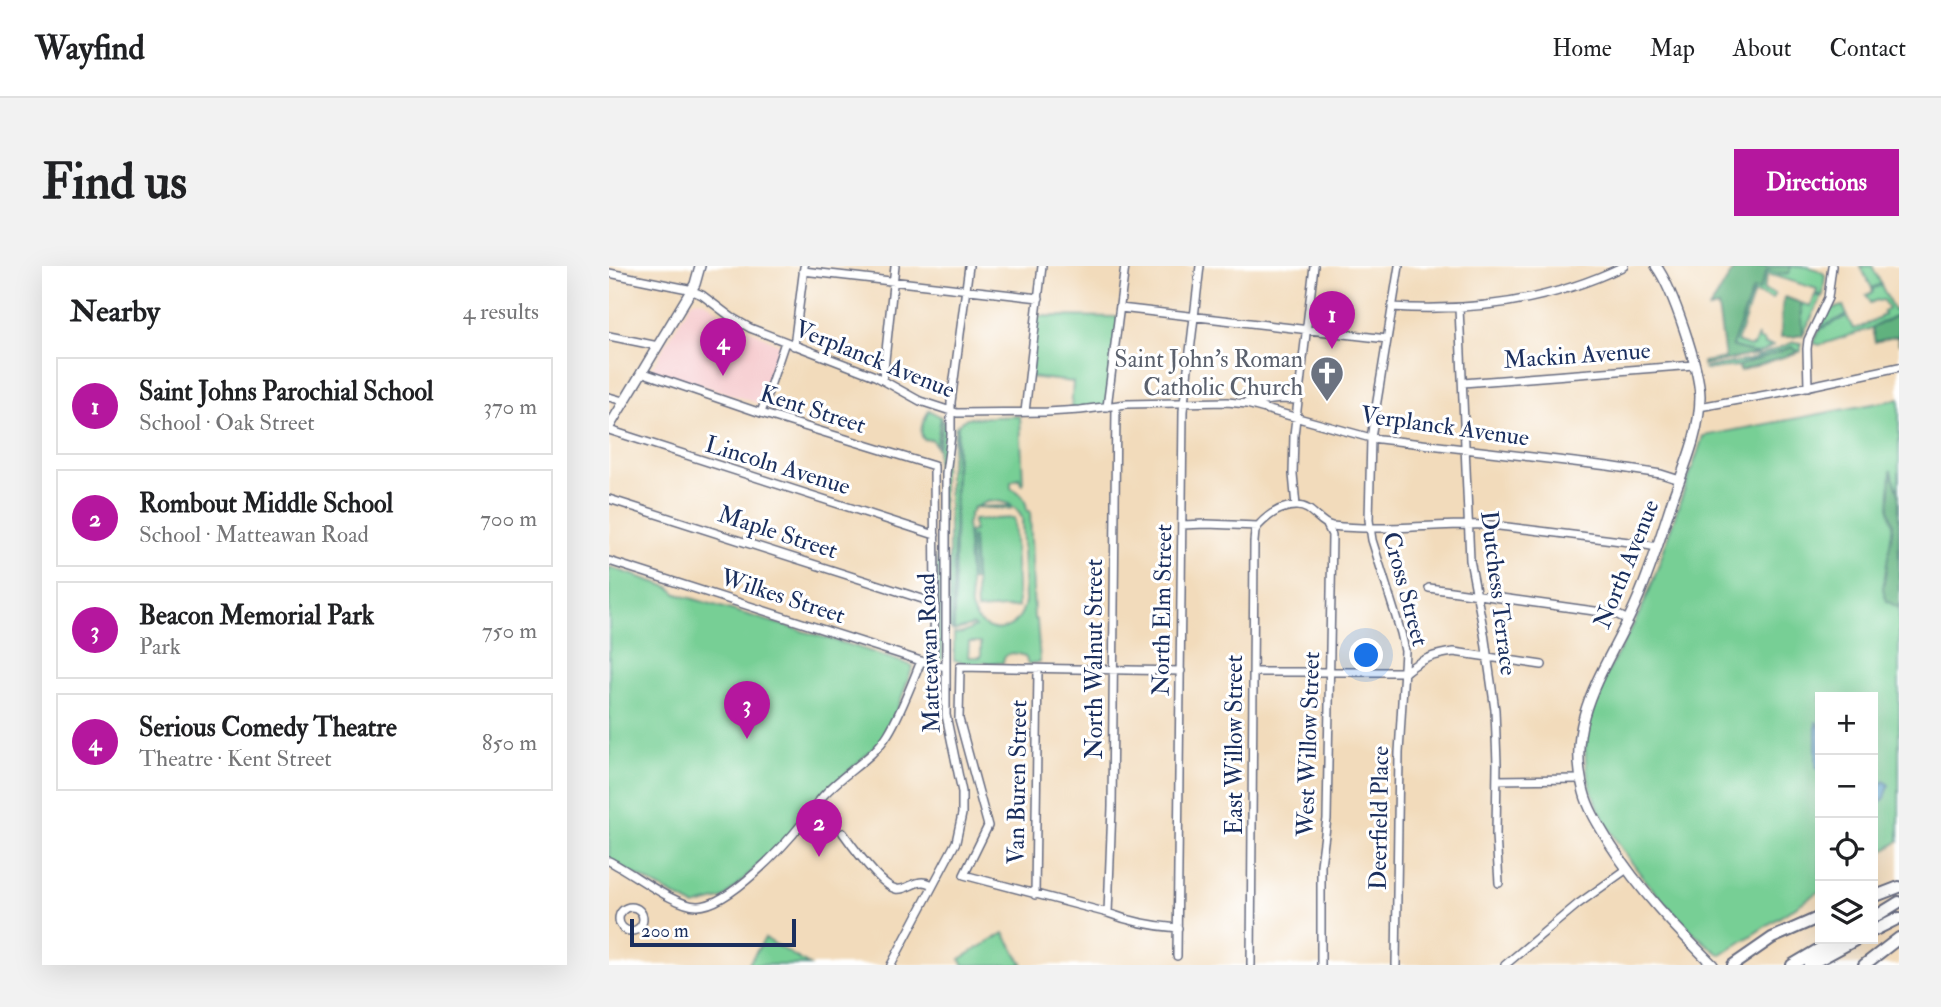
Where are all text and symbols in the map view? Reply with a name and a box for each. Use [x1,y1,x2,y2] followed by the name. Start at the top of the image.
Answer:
[35,28,145,69] text: Wayfind
[1552,33,1612,64] text: Home
[1650,33,1695,64] text: Map
[1733,33,1792,64] text: About
[1830,33,1906,64] text: Contact
[1734,149,1899,216] button: Directions
[42,152,187,213] text: Find us
[1309,291,1355,349] pin: 1
[70,293,160,330] text: Nearby
[463,297,539,326] text: 4 results
[790,313,959,406] street label: Verplanck Avenue
[700,318,746,376] pin: 4
[1502,335,1652,376] street label: Mackin Avenue
[1114,344,1303,403] place label: Saint John's Roman Catholic Church
[1308,354,1346,403] church icon: Saint John's Roman Catholic Church
[139,376,433,408] text: Saint Johns Parochial School
[756,378,870,441] street label: Kent Street
[91,392,99,421] text: 1
[483,392,537,421] text: 370 m
[1359,399,1531,454] street label: Verplanck Avenue
[139,408,315,437] text: School · Oak Street
[702,429,854,502] street label: Lincoln Avenue
[139,488,393,520] text: Rombout Middle School
[1587,495,1666,633] street label: North Avenue
[714,499,842,566] street label: Maple Street
[89,504,101,533] text: 2
[480,504,537,533] text: 700 m
[1473,509,1524,677] street label: Dutchess Terrace
[139,520,369,549] text: School · Matteawan Road
[1146,524,1180,696] street label: North Elm Street
[1375,529,1436,650] street label: Cross Street
[1079,559,1110,759] street label: North Walnut Street
[716,561,849,631] street label: Wilkes Street
[911,572,948,734] street label: Matteawan Road
[139,600,374,632] text: Beacon Memorial Park
[91,616,99,645] text: 3
[482,616,537,645] text: 750 m
[139,632,181,661] text: Park
[1349,638,1383,672] your location
[1290,651,1327,838] street label: West Willow Street
[1219,655,1250,835] street label: East Willow Street
[724,681,770,739] pin: 3
[1815,692,1878,944] map controls
[1815,692,1878,755] button: +
[1001,699,1034,865] street label: Van Buren Street
[139,712,397,744] text: Serious Comedy Theatre
[89,728,101,757] text: 4
[482,728,537,757] text: 850 m
[139,744,332,773] text: Theatre · Kent Street
[1363,746,1396,891] street label: Deerfield Place
[1815,755,1878,818] button: −
[796,799,842,857] pin: 2
[1815,818,1878,881] button: locate
[1815,881,1878,944] button: layers
[630,916,796,948] scale bar
[641,919,689,943] text: 200 m

